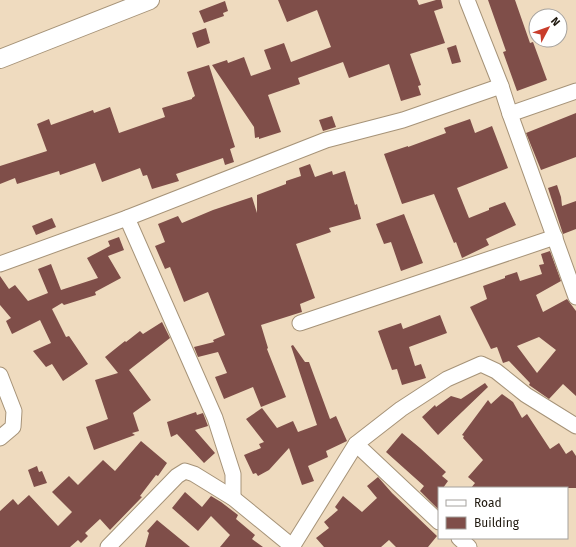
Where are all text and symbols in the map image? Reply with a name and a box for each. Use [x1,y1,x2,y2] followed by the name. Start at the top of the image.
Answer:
[528,8,568,48] north arrow
[548,15,562,29] text: N
[438,487,568,539] legend
[474,496,502,510] text: Road
[474,516,520,530] text: Building

